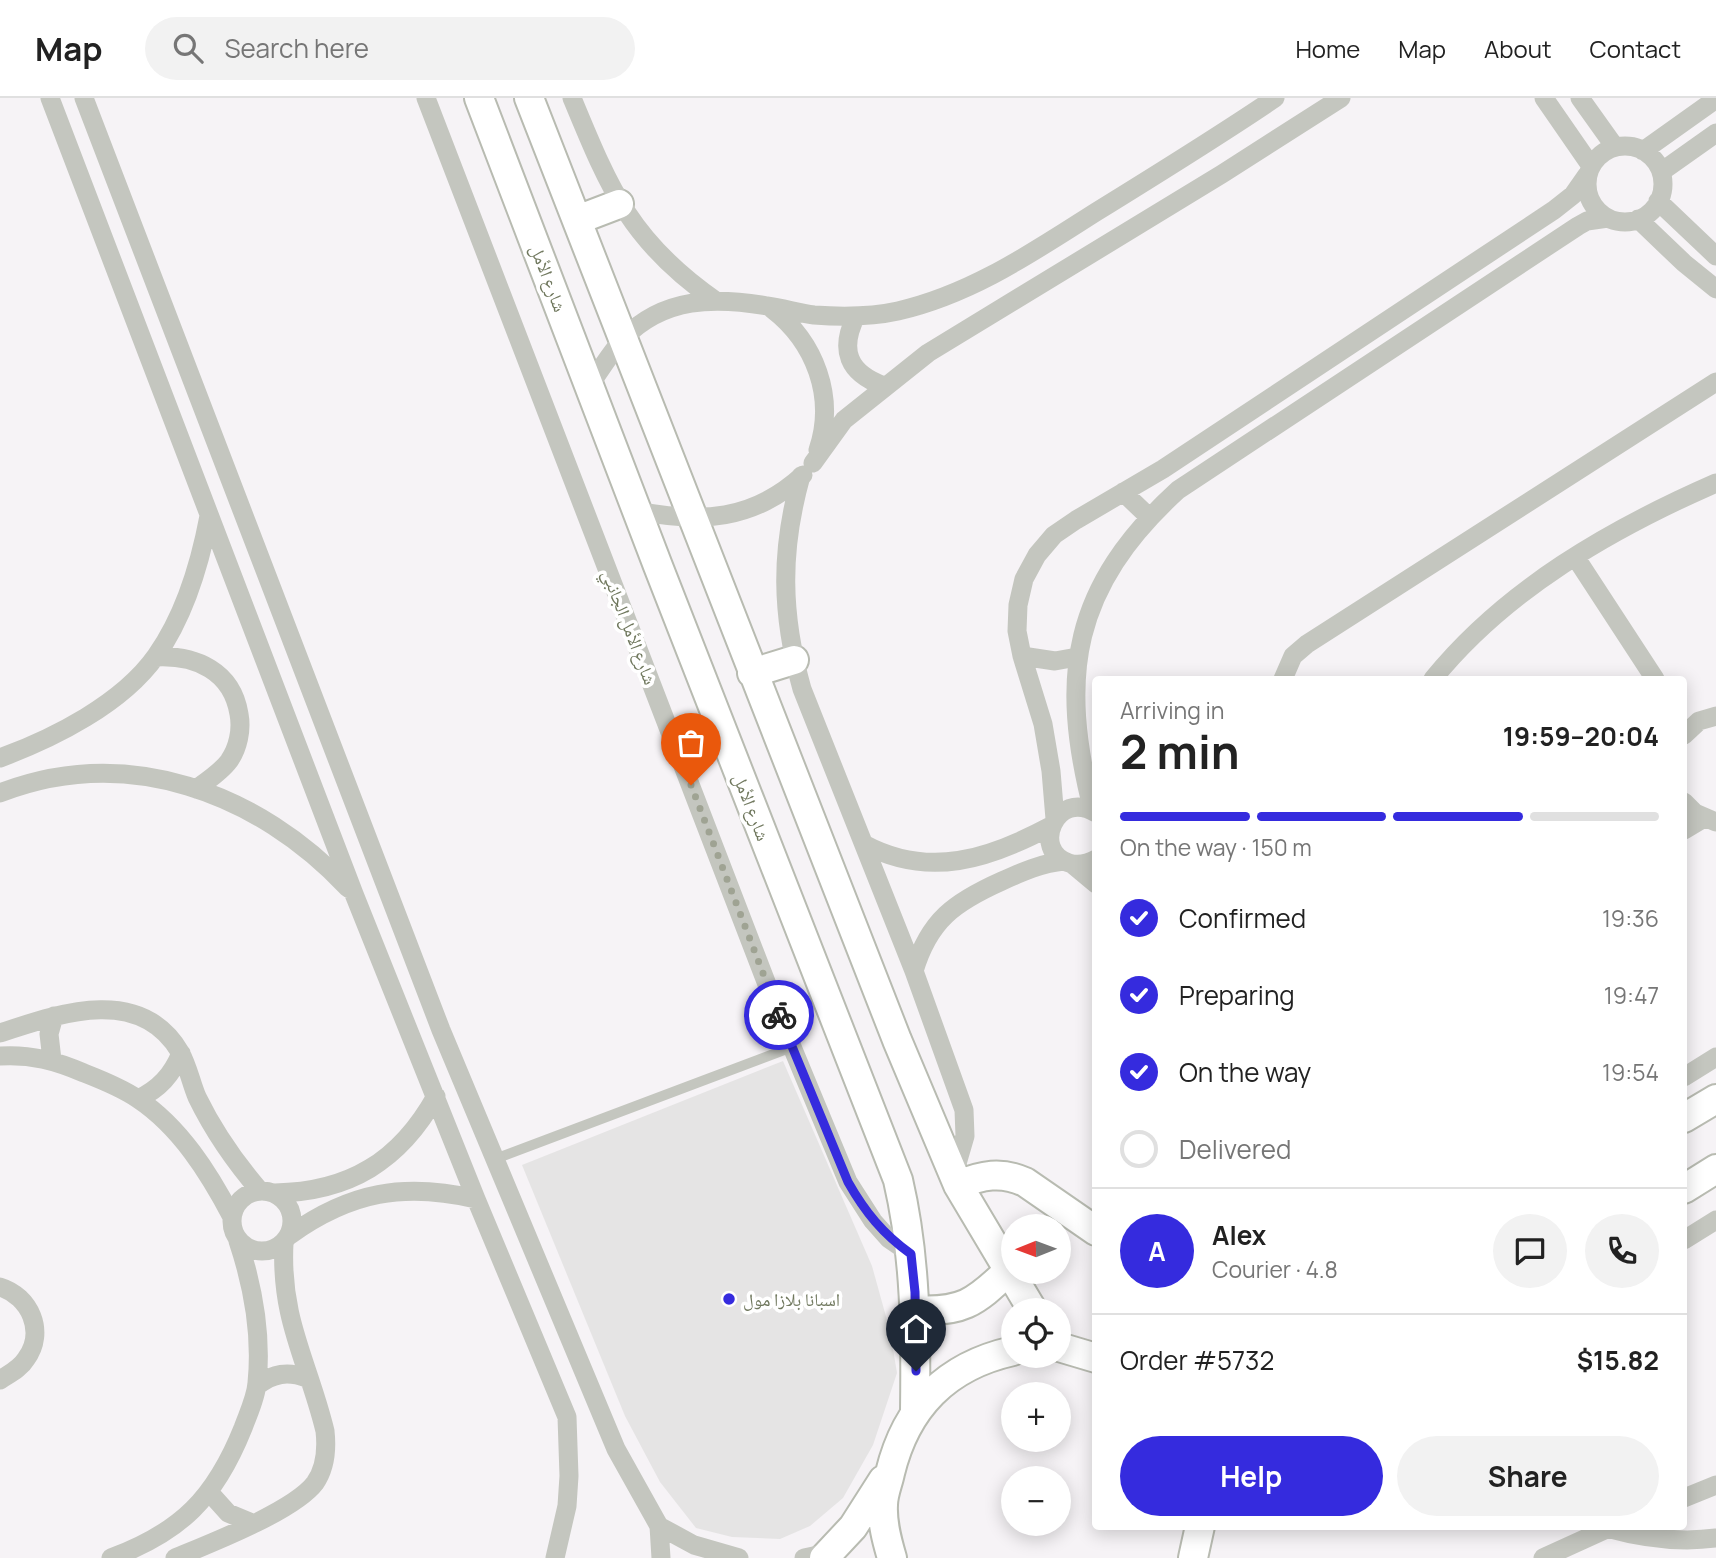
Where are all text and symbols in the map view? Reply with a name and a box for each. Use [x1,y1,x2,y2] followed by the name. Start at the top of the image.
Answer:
[145,17,635,80] search box
[35,26,103,71] text: Map
[169,29,207,67] icon: search
[225,30,369,66] text: Search here
[1295,32,1360,65] text: Home
[1398,32,1446,65] text: Map
[1484,32,1552,65] text: About
[1590,32,1681,65] text: Contact
[525,241,573,315] street label: شارع الأمل
[594,566,663,689] street label: شارع الأمل الجانبي
[1120,694,1225,726] text: Arriving in
[661,713,721,785] pin
[1503,718,1659,754] text: 19:59–20:04
[1120,720,1240,783] text: 2 min
[672,724,710,762] icon: bag
[728,770,776,844] street label: شارع الأمل
[1120,831,1312,863] text: On the way · 150 m
[1120,899,1158,937] icon: check
[1179,900,1306,936] text: Confirmed
[1602,902,1659,934] text: 19:36
[1120,976,1158,1014] icon: check
[1179,977,1295,1013] text: Preparing
[1604,979,1659,1011] text: 19:47
[744,980,814,1050] courier
[760,996,798,1034] icon: bike
[1120,1053,1158,1091] icon: check
[1179,1054,1311,1090] text: On the way
[1602,1056,1659,1088] text: 19:54
[1179,1131,1291,1167] text: Delivered
[1001,1214,1071,1284] north arrow
[1001,1214,1071,1536] map controls
[1493,1214,1567,1288] button: chat
[1585,1214,1659,1288] button: phone
[1212,1217,1266,1253] text: Alex
[1148,1233,1166,1269] text: A
[1212,1253,1338,1285] text: Courier · 4.8
[743,1287,840,1311] place label: اسبانا بلازا مول
[721,1291,737,1307] marker: اسبانا بلازا مول
[1001,1298,1071,1368] button: locate
[886,1299,946,1371] pin
[897,1310,935,1348] icon: home
[1120,1342,1274,1378] text: Order #5732
[1577,1342,1659,1378] text: $15.82
[1001,1382,1071,1452] button: +
[1120,1436,1383,1516] button: Help
[1397,1436,1659,1516] button: Share
[1001,1466,1071,1536] button: −

